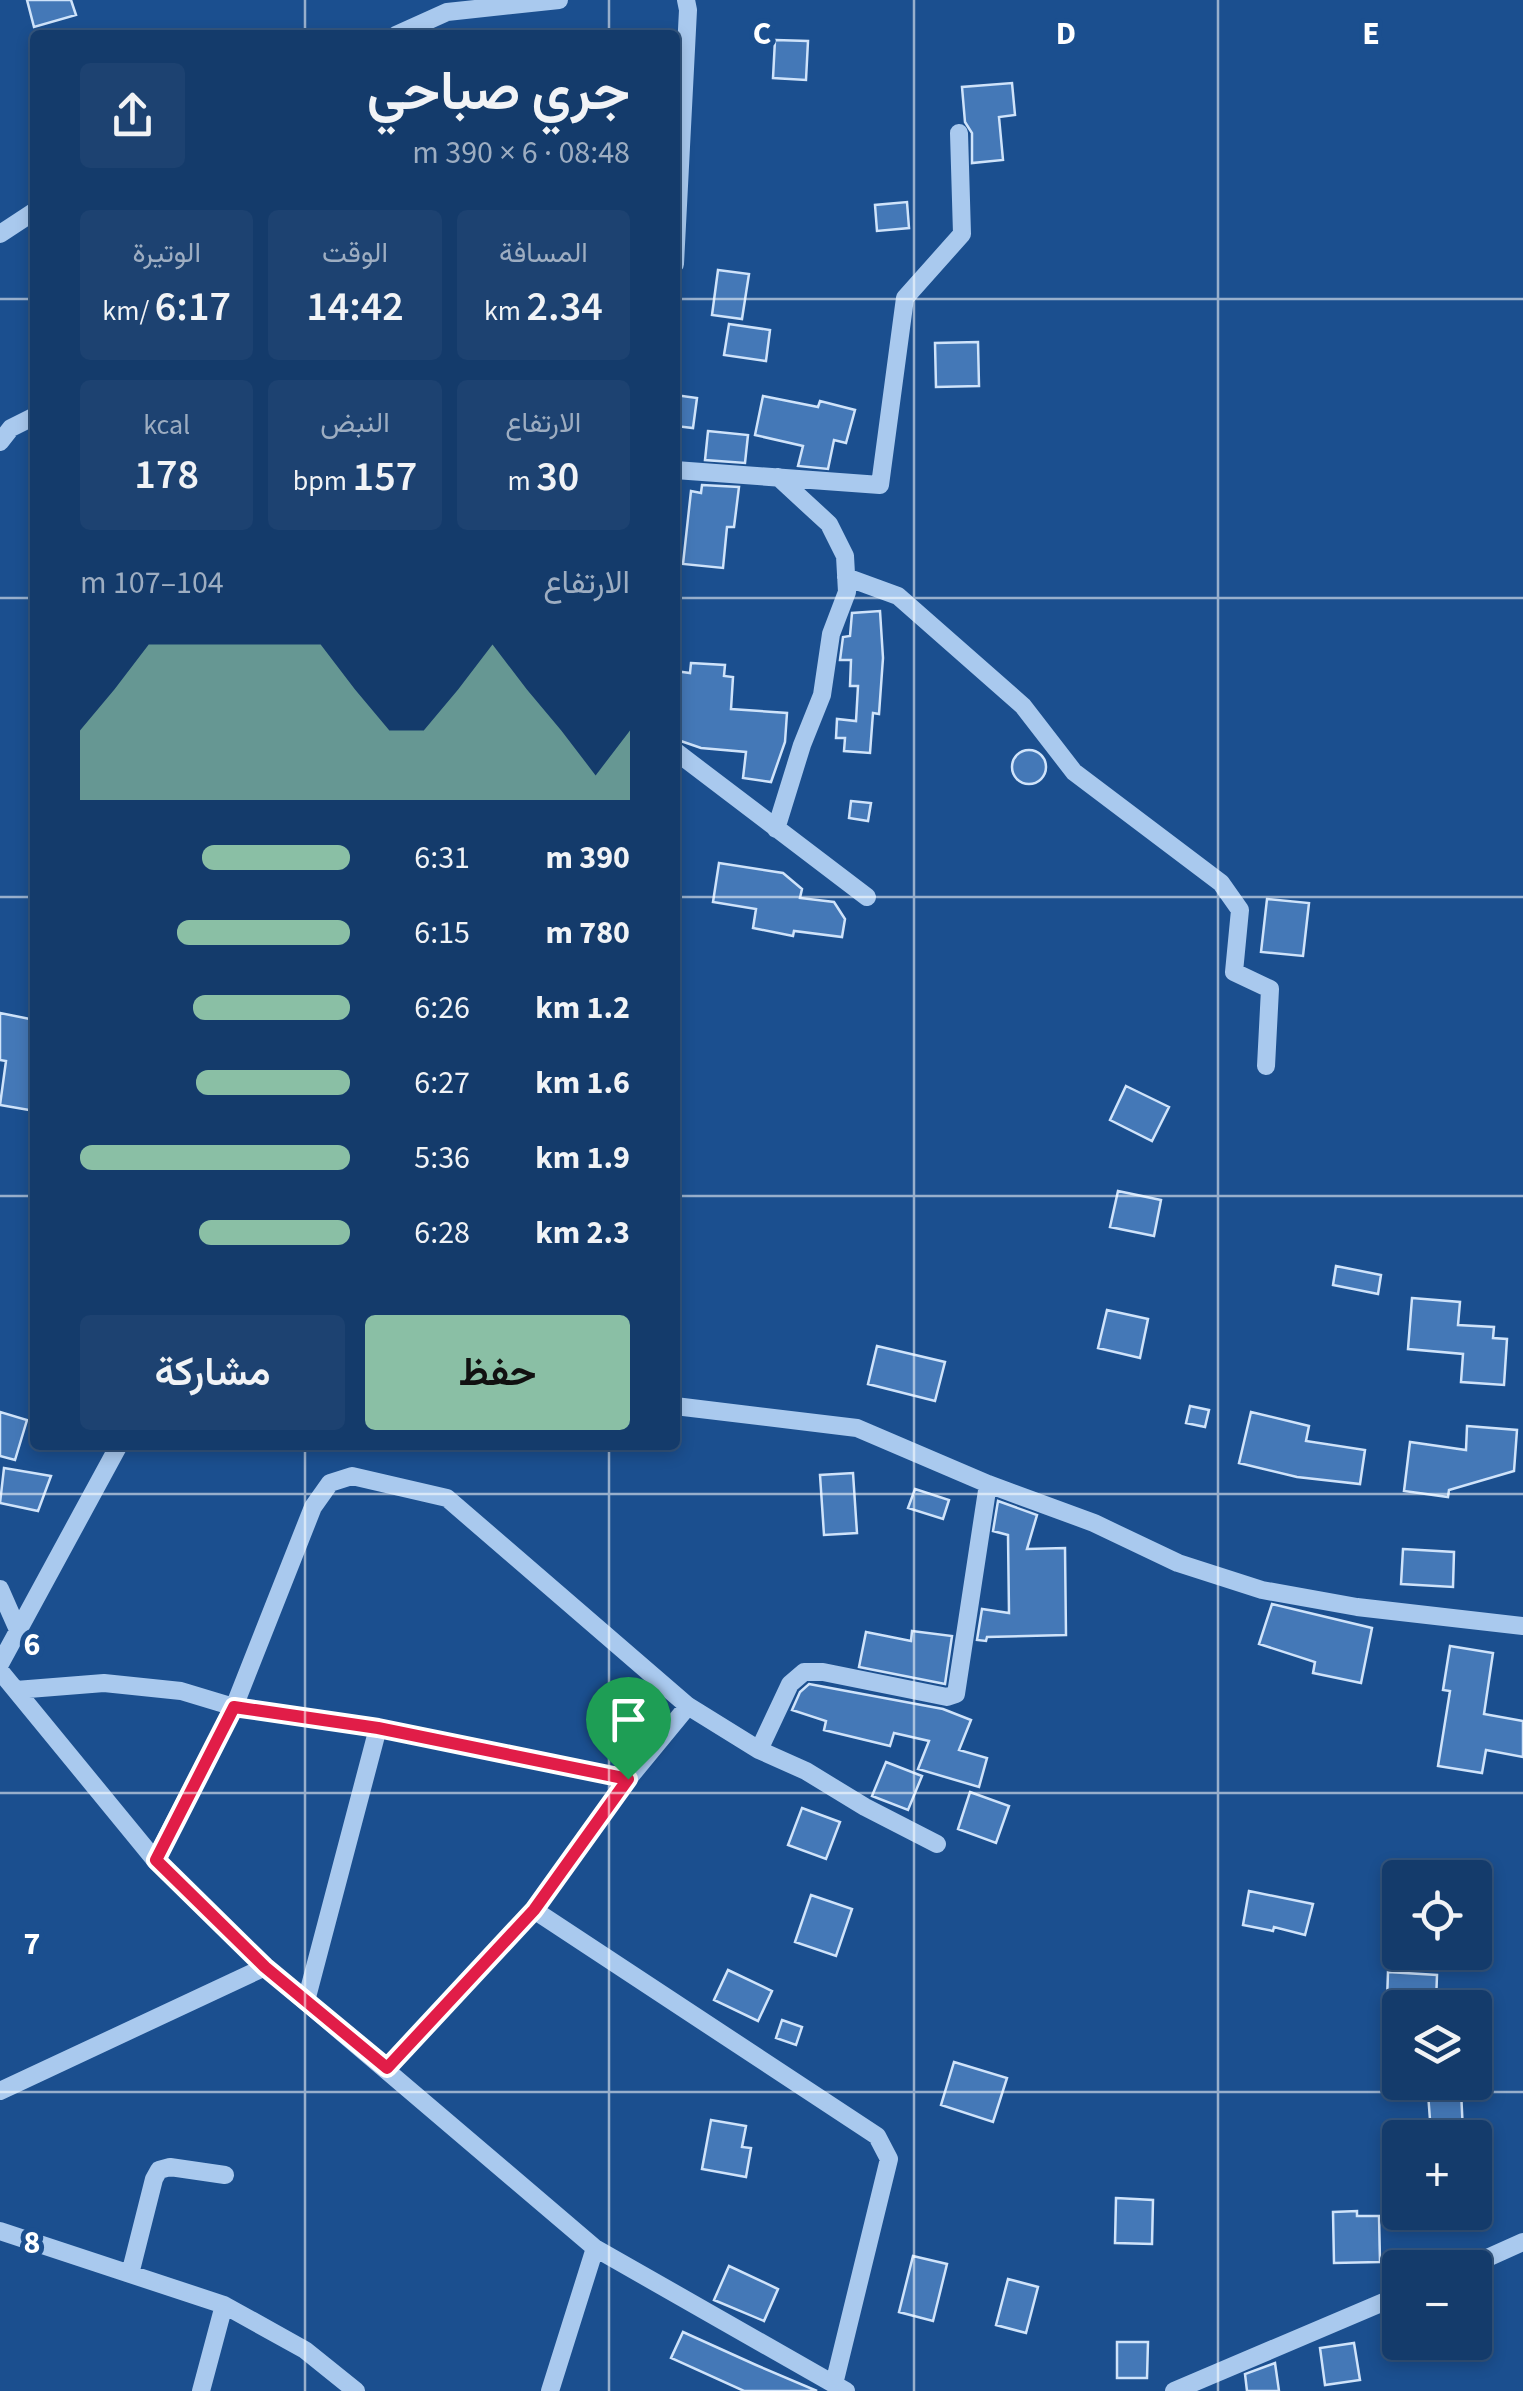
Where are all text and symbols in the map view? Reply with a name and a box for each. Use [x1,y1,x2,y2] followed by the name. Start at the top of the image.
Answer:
[753,11,771,57] text: C
[1056,11,1076,57] text: D
[1362,11,1380,57] text: E
[367,53,630,131] text: جري صباحي
[80,63,185,168] button: share
[412,130,630,176] text: 08:48 · 6 × 390 m
[132,233,201,273] text: الوتيرة
[322,233,388,273] text: الوقت
[499,233,588,273] text: المسافة
[155,277,231,337] text: 6:17
[306,277,404,337] text: 14:42
[527,277,603,337] text: 2.34
[102,291,155,331] text: /km
[484,291,527,331] text: km
[320,403,390,443] text: النبض
[505,403,581,443] text: الارتفاع
[143,405,190,445] text: kcal
[134,445,199,505] text: 178
[353,447,417,507] text: 157
[536,447,579,507] text: 30
[293,461,353,501] text: bpm
[507,461,536,501] text: m
[80,560,224,606] text: 104–107 m
[543,560,630,606] text: الارتفاع
[414,835,470,881] text: 6:31
[545,835,630,881] text: 390 m
[414,910,470,956] text: 6:15
[545,910,630,956] text: 780 m
[414,985,470,1031] text: 6:26
[535,985,630,1031] text: 1.2 km
[414,1060,470,1106] text: 6:27
[535,1060,630,1106] text: 1.6 km
[414,1135,470,1181] text: 5:36
[535,1135,630,1181] text: 1.9 km
[414,1210,470,1256] text: 6:28
[535,1210,630,1256] text: 2.3 km
[80,1315,345,1430] button: مشاركة
[365,1315,630,1430] button: حفظ
[24,1622,40,1668] text: 6
[586,1677,671,1780] pin
[601,1692,656,1747] icon: arrive
[1382,1860,1492,2360] map controls
[1382,1860,1492,1970] button: locate
[24,1921,40,1967] text: 7
[1382,1990,1492,2100] button: layers
[1382,2120,1492,2230] button: +
[24,2220,40,2266] text: 8
[1382,2250,1492,2360] button: −

